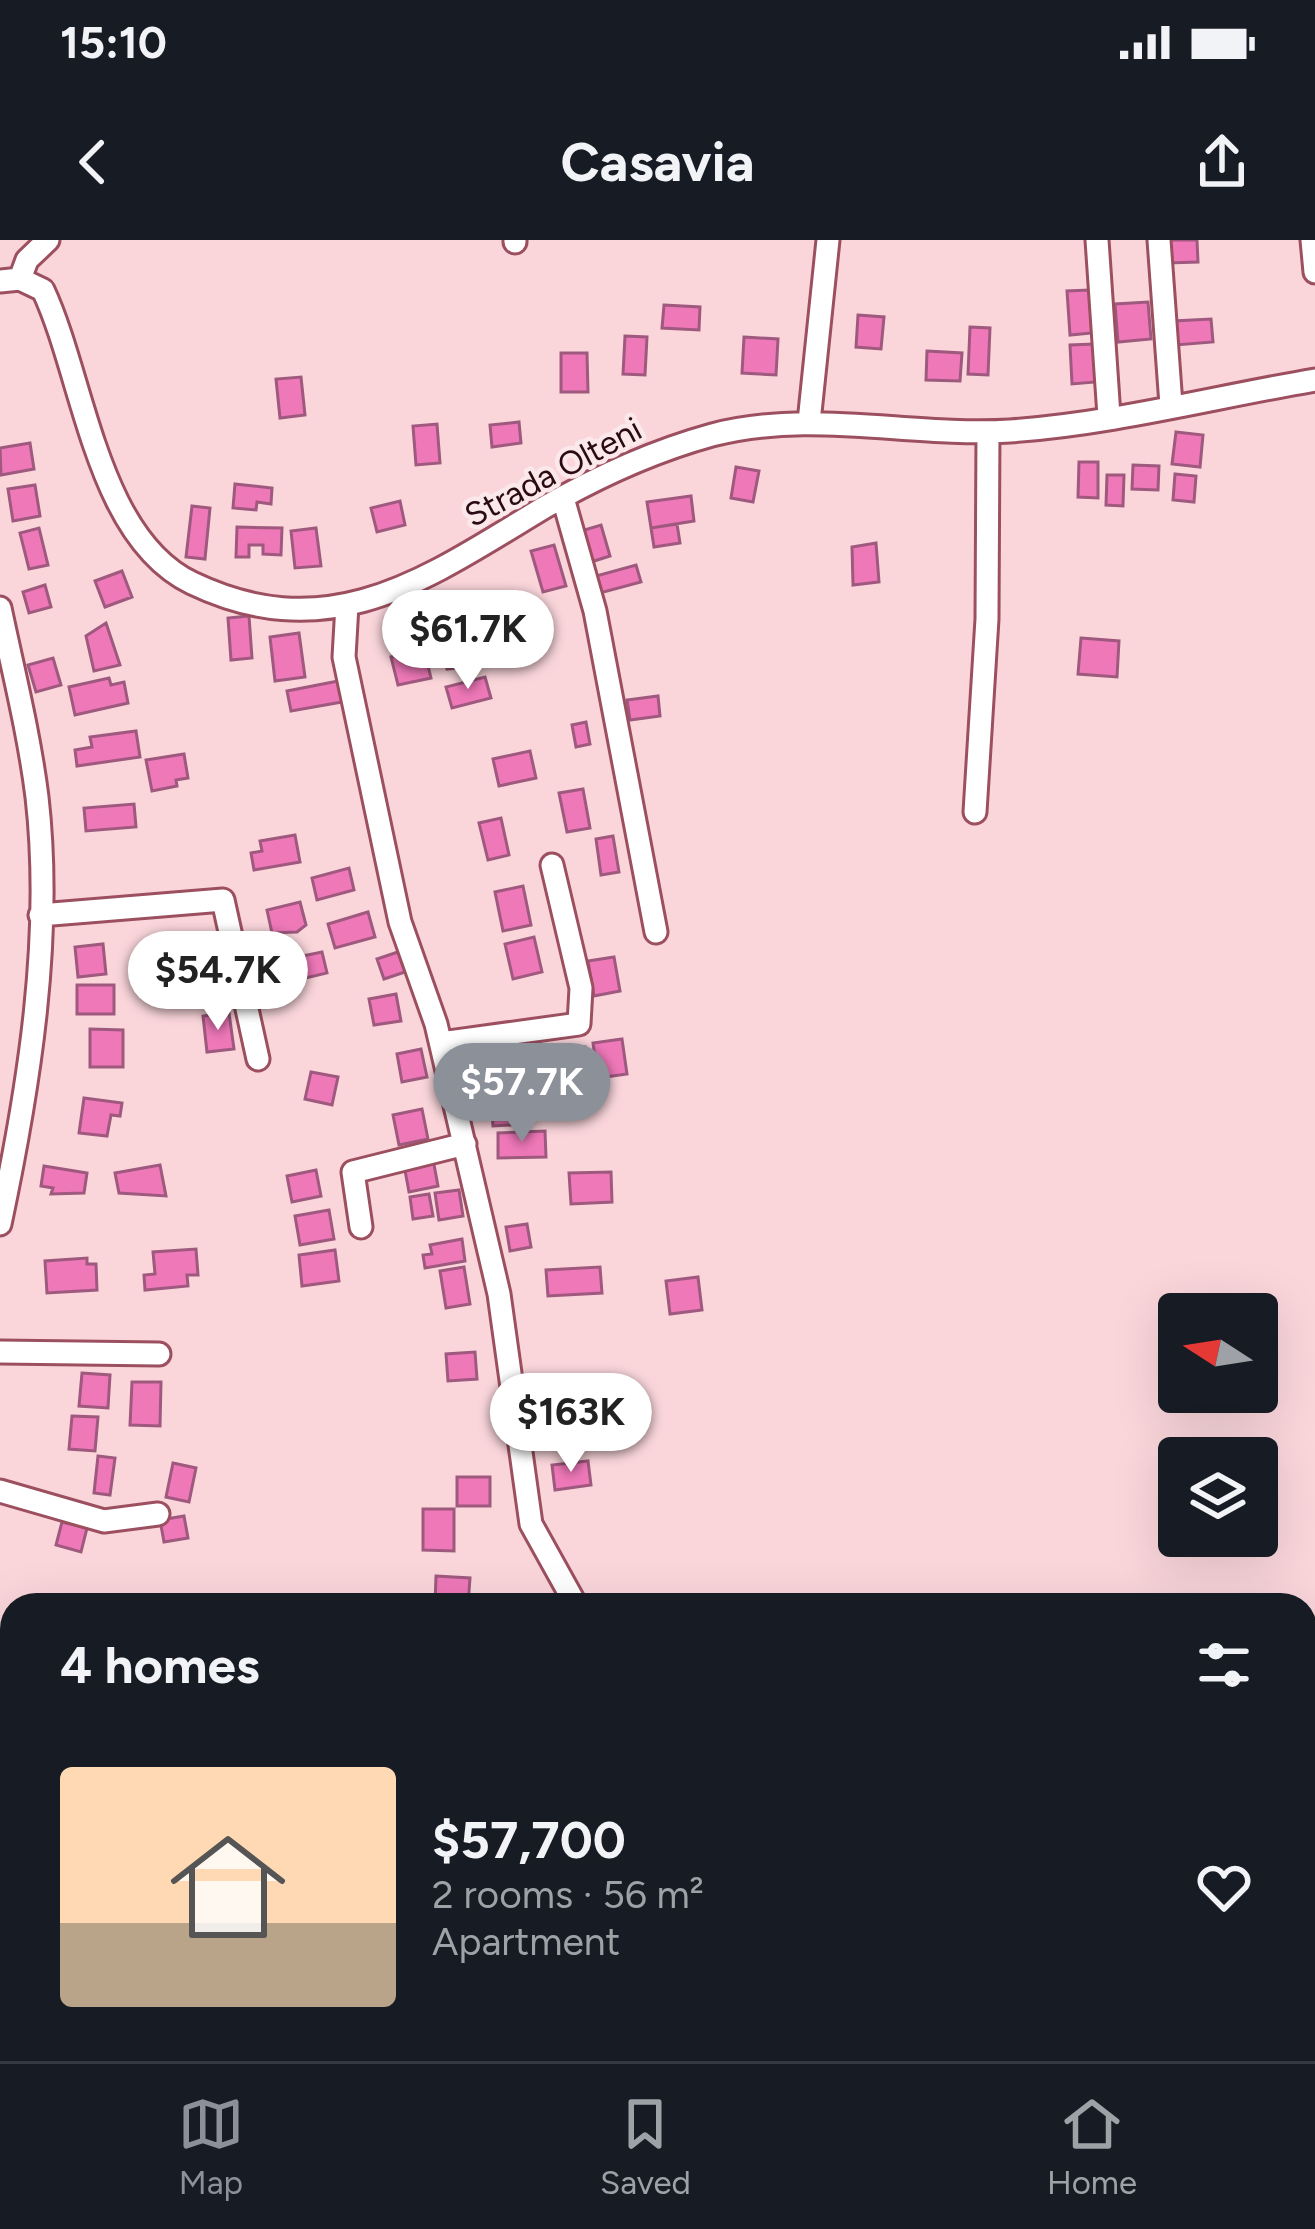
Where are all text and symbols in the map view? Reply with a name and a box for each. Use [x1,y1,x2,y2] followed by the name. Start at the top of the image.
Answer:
[60,15,167,69] text: 15:10
[60,129,126,195] icon: back
[1189,129,1255,195] icon: share
[560,130,755,195] text: Casavia
[458,409,648,535] street label: Strada Olteni
[370,590,566,692] pin: $61.7K
[409,605,527,652] text: $61.7K
[120,931,316,1033] pin: $54.7K
[155,946,281,993] text: $54.7K
[424,1043,620,1145] pin: $57.7K
[460,1058,584,1105] text: $57.7K
[1158,1293,1278,1413] north arrow
[1158,1293,1278,1557] map controls
[487,1373,655,1475] pin: $163K
[517,1388,625,1435] text: $163K
[1158,1437,1278,1557] button: layers
[1191,1632,1257,1698] icon: filters
[60,1635,260,1696] text: 4 homes
[432,1810,626,1871] text: $57,700
[156,1815,300,1959] icon: home
[1191,1854,1257,1920] icon: heart
[432,1871,704,1918] text: 2 rooms · 56 m²
[432,1918,620,1965] text: Apartment
[178,2091,244,2202] tab: Map
[600,2091,691,2202] tab: Saved
[1047,2091,1137,2202] tab: Home

